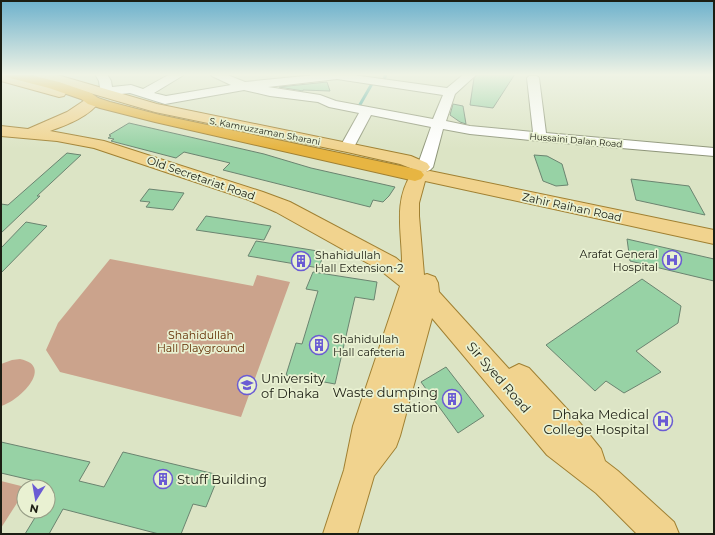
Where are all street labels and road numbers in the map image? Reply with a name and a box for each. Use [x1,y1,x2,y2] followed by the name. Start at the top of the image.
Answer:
[209,115,321,147] street label: S. Kamruzzaman Sharani
[529,130,623,150] street label: Hussaini Dalan Road
[145,153,257,203] street label: Old Secretariat Road
[521,190,623,224] street label: Zahir Raihan Road
[464,338,534,416] street label: Sir Syed Road

